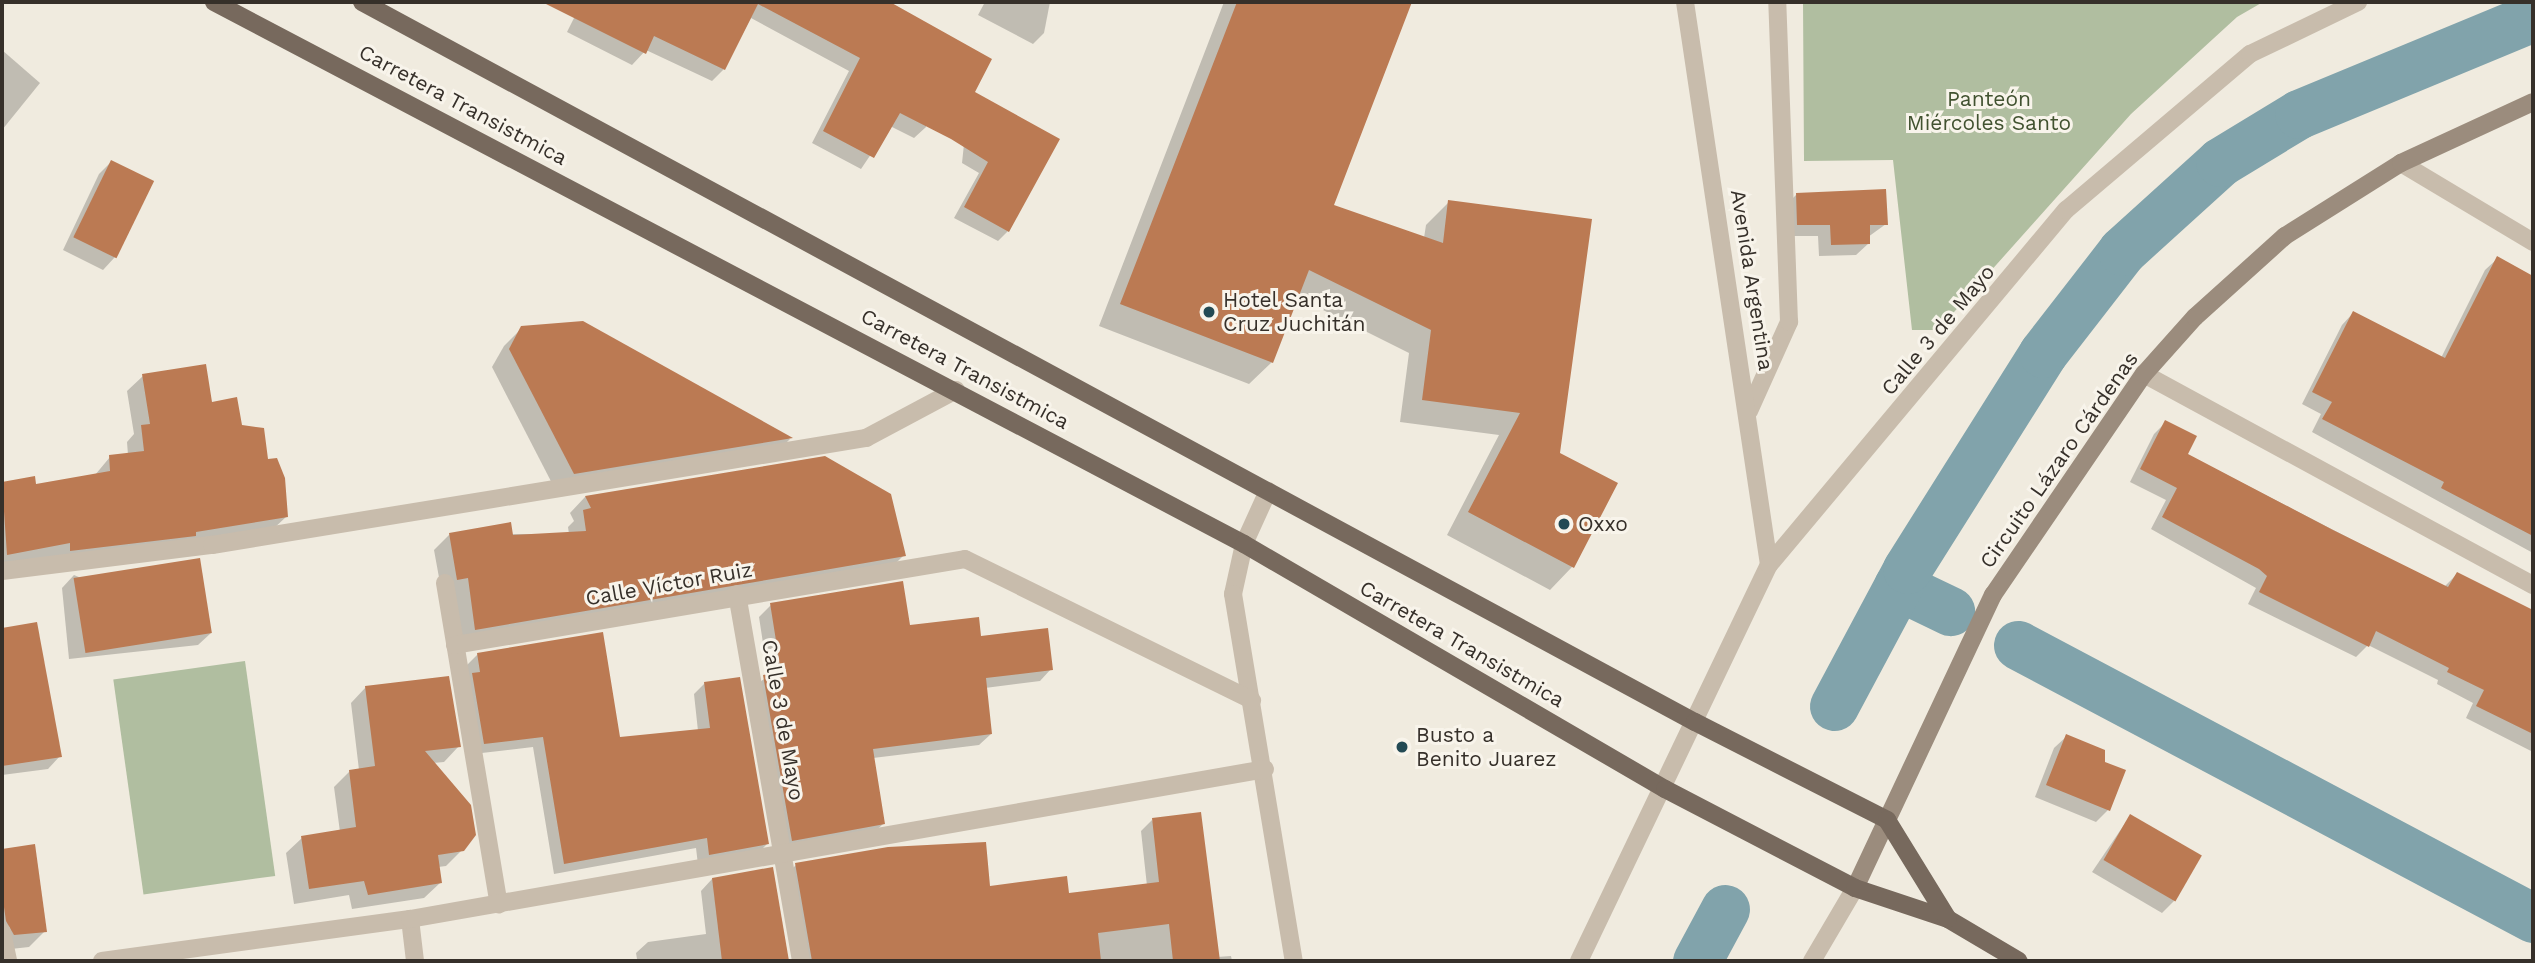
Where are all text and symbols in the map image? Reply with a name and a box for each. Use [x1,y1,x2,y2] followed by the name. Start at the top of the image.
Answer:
[354,39,572,171] street label: Carretera Transistmica
[1907,86,2071,136] park label: Panteón Miércoles Santo
[1725,187,1779,373] street label: Avenida Argentina
[1876,260,2000,400] street label: Calle 3 de Mayo
[1223,287,1366,337] place label: Hotel Santa Cruz Juchitán
[856,303,1074,435] street label: Carretera Transistmica
[1201,304,1217,320] marker: Hotel Santa Cruz Juchitán
[1975,347,2143,573] street label: Circuito Lázaro Cárdenas
[1578,511,1628,537] place label: Oxxo
[1556,516,1572,532] marker: Oxxo
[583,557,755,611] street label: Calle Víctor Ruiz
[1355,575,1569,713] street label: Carretera Transistmica
[756,638,810,802] street label: Calle 3 de Mayo
[1416,722,1557,772] place label: Busto a Benito Juarez
[1394,739,1410,755] marker: Busto a Benito Juarez

